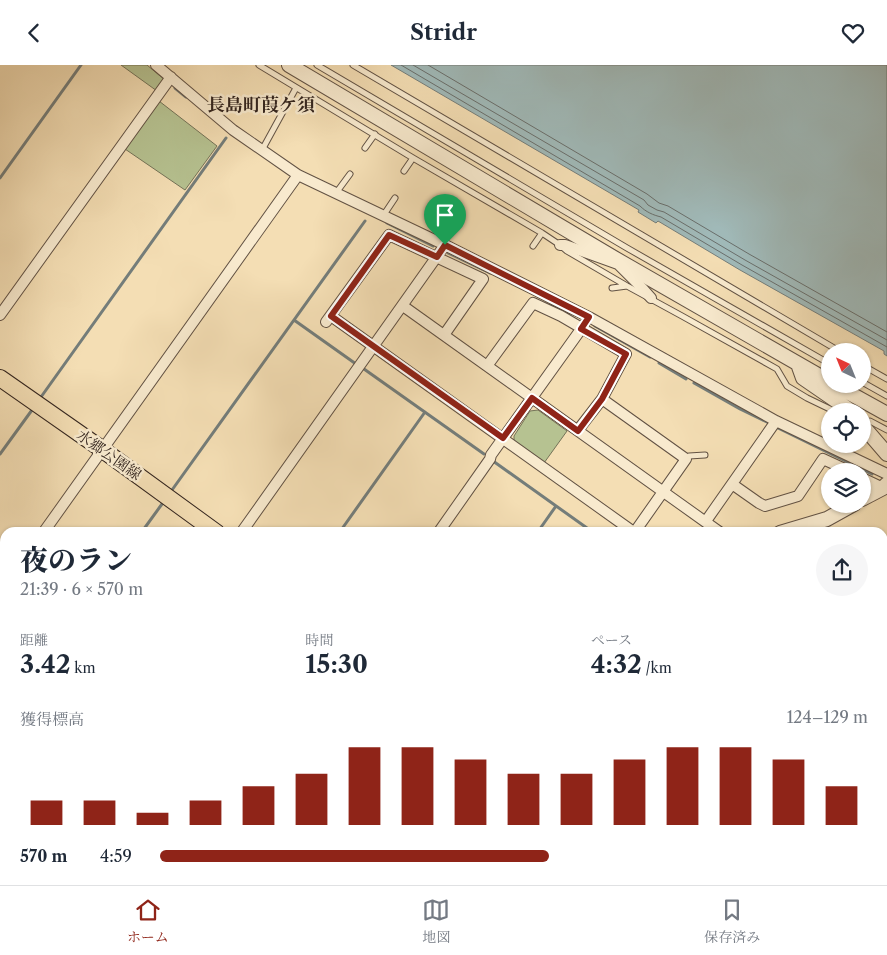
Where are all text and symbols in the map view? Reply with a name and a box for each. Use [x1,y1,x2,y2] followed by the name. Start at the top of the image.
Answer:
[20,19,48,47] icon: back
[410,19,477,46] text: Stridr
[839,19,867,47] icon: heart
[207,94,315,116] district label: 長島町葭ケ須
[424,194,466,245] pin
[431,201,459,229] icon: arrive
[821,343,871,393] north arrow
[821,343,871,513] map controls
[821,403,871,453] button: locate
[73,425,145,484] street label: 水郷公園線
[821,463,871,513] button: layers
[20,543,132,577] text: 夜のラン
[816,544,868,596] button: share
[20,579,143,599] text: 21:39 · 6 × 570 m
[20,631,48,649] text: 距離
[305,631,333,649] text: 時間
[591,631,632,649] text: ペース
[20,649,71,680] text: 3.42
[305,649,368,680] text: 15:30
[591,649,642,680] text: 4:32
[71,659,96,677] text: km
[642,659,672,677] text: /km
[787,707,868,727] text: 124–129 m
[20,709,84,729] text: 獲得標高
[20,846,67,866] text: 570 m
[100,846,132,866] text: 4:59
[127,896,169,946] tab: ホーム
[422,896,450,946] tab: 地図
[704,896,760,946] tab: 保存済み

